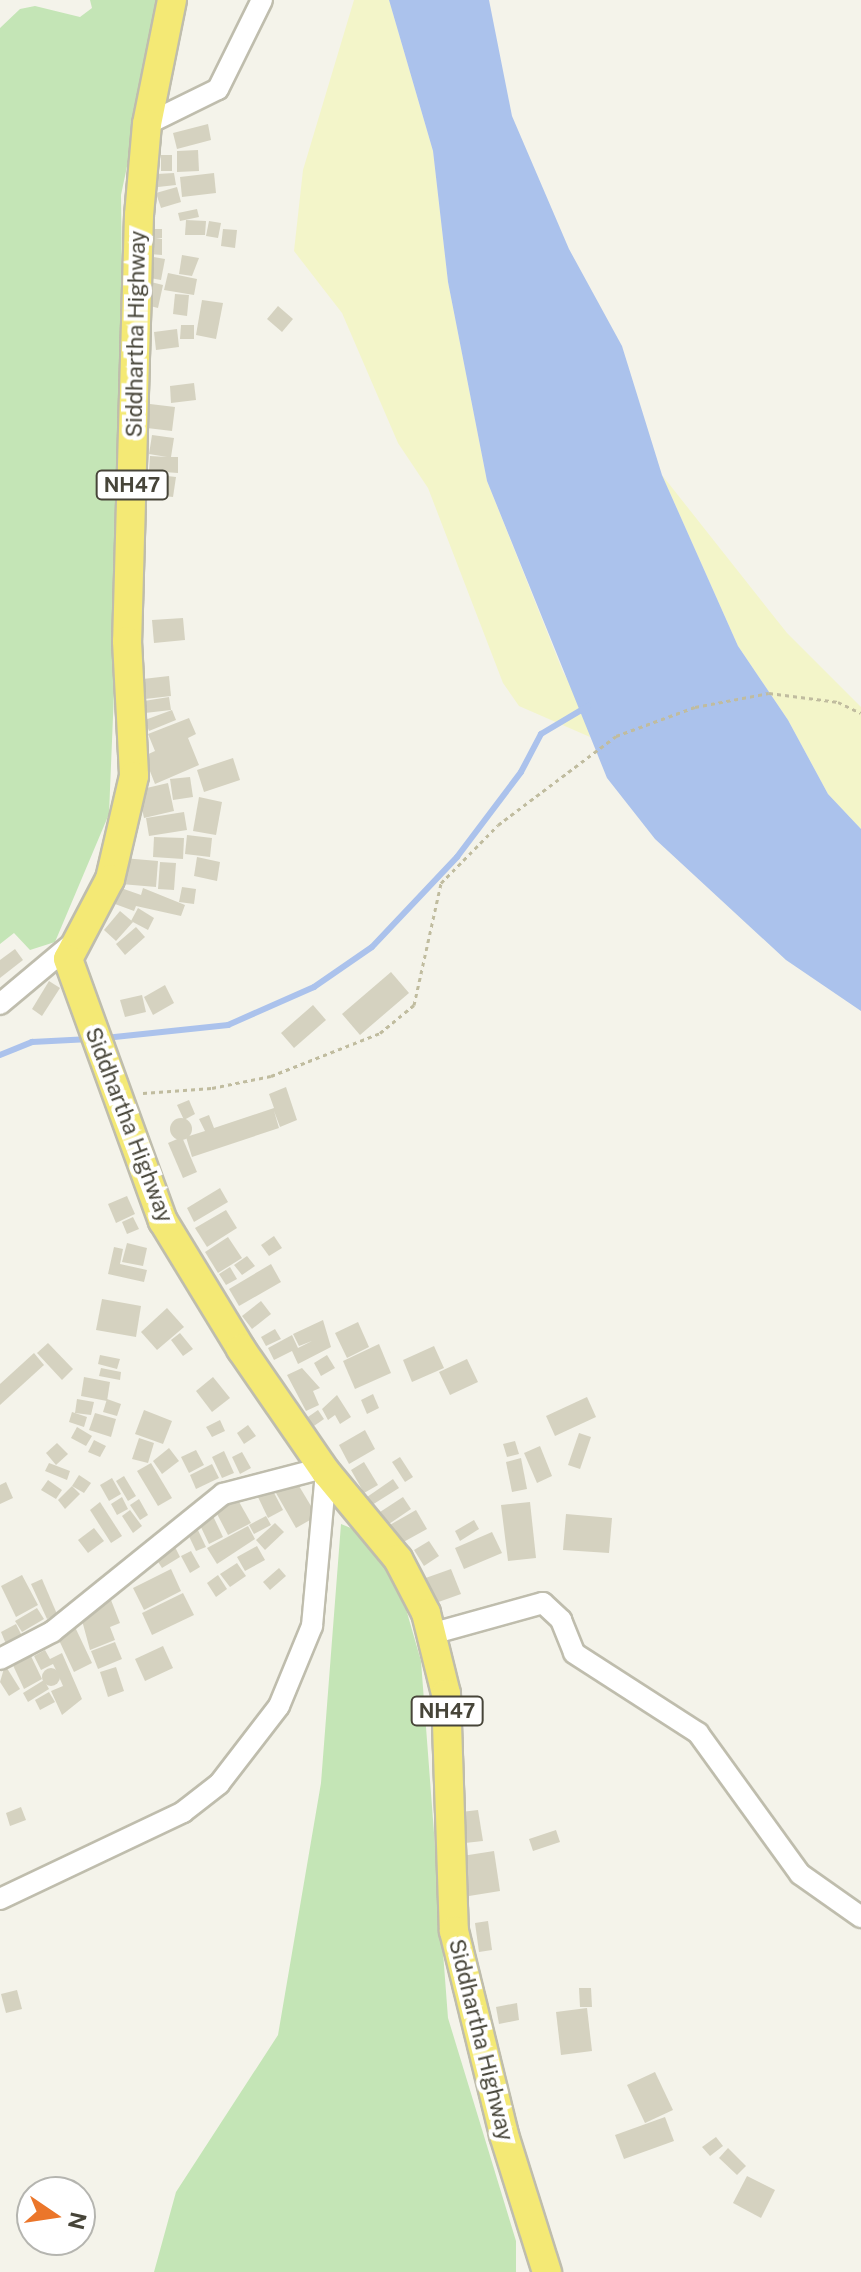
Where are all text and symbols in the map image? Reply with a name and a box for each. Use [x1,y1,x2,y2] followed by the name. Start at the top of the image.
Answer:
[121,230,151,438] street label: Siddhartha Highway
[94,469,170,501] road number: NH47
[80,1024,178,1226] street label: Siddhartha Highway
[409,1695,485,1727] road number: NH47
[443,1936,519,2144] street label: Siddhartha Highway
[16,2176,96,2256] north arrow
[63,2210,92,2232] text: N

